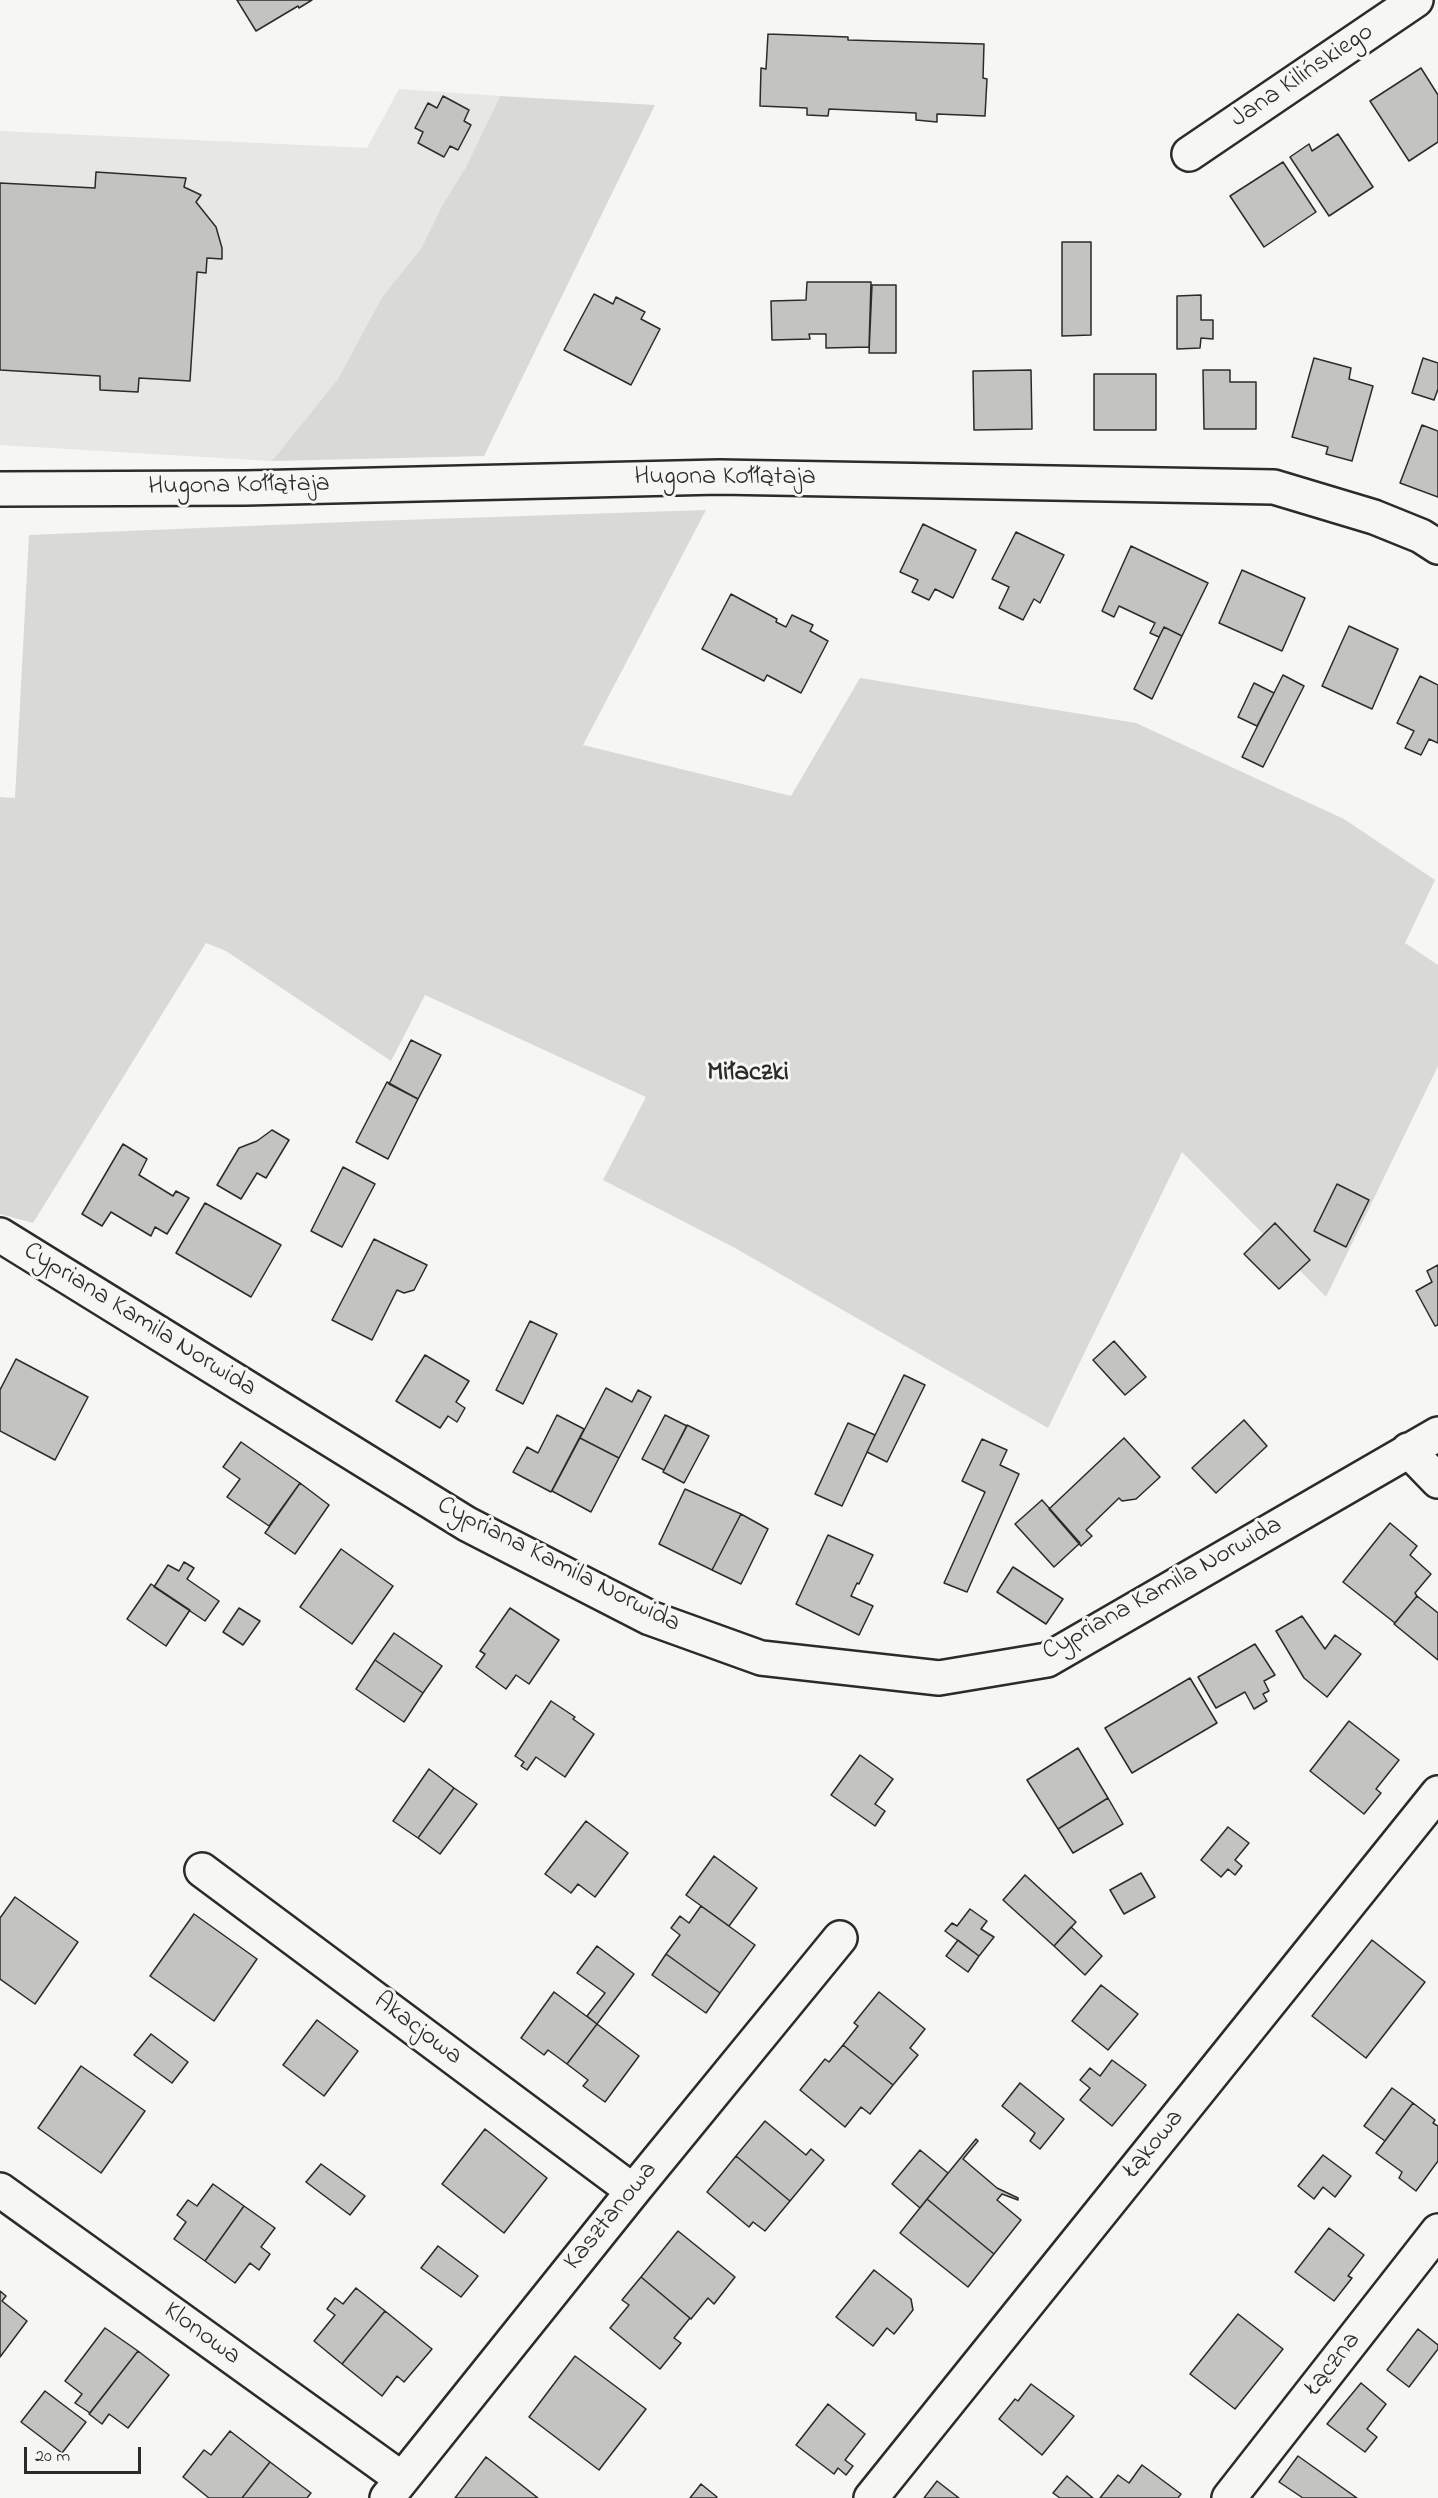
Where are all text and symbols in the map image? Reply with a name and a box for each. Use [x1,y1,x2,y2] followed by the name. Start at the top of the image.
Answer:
[1226,18,1380,136] street label: Jana Kilińskiego
[634,463,816,495] street label: Hugona Kołłątaja
[148,470,330,504] street label: Hugona Kołłątaja
[707,1059,789,1091] district label: Miłaczki
[17,1237,261,1405] street label: Cypriana Kamila Norwida
[431,1491,685,1641] street label: Cypriana Kamila Norwida
[1038,1511,1288,1669] street label: Cypriana Kamila Norwida
[367,1987,467,2073] street label: Akacjowa
[1118,2104,1192,2186] street label: Łąkowa
[559,2156,665,2278] street label: Kasztanowa
[156,2297,246,2373] street label: Klonowa
[1299,2327,1369,2403] street label: Łączna
[27,2435,144,2473] scale bar
[35,2444,70,2470] text: 20 m

